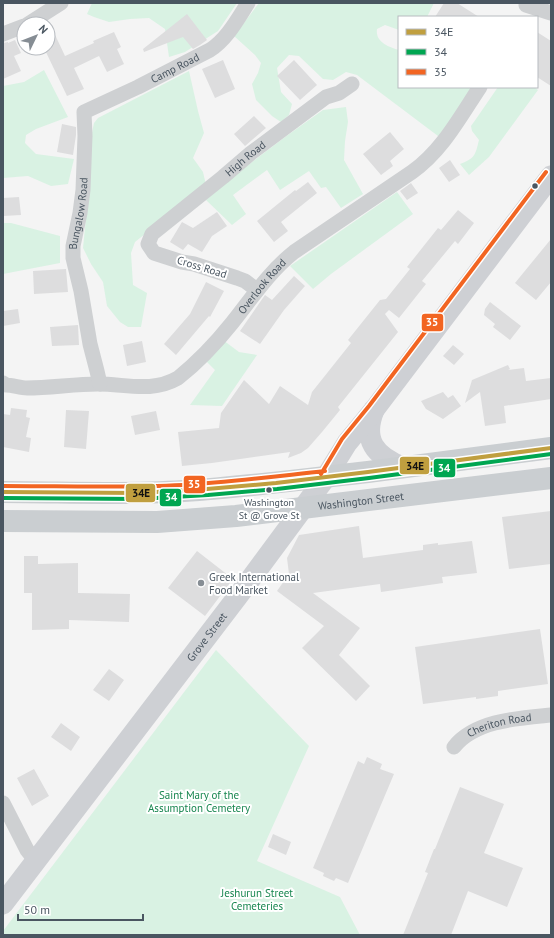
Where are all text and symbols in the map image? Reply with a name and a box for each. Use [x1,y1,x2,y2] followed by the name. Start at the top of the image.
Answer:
[16,16,56,56] north arrow
[398,16,538,88] legend
[36,22,51,37] text: N
[434,24,454,39] text: 34E
[434,44,448,59] text: 34
[148,50,202,86] street label: Camp Road
[434,64,447,79] text: 35
[222,138,268,179] street label: High Road
[66,177,90,249] street label: Bungalow Road
[530,181,540,191] unlabelled marker
[175,253,229,281] street label: Cross Road
[235,256,289,317] street label: Overlook Road
[421,313,444,332] line badge: 35
[426,315,438,329] text: 35
[399,456,430,475] line badge: 34E
[433,458,456,478] line badge: 34
[406,459,424,473] text: 34E
[438,461,451,475] text: 34
[183,475,206,494] line badge: 35
[188,477,200,491] text: 35
[125,483,156,503] line badge: 34E
[264,485,274,495] marker: Washington St @ Grove St
[132,486,150,500] text: 34E
[159,488,182,507] line badge: 34
[317,489,405,513] street label: Washington Street
[165,490,178,504] text: 34
[239,496,300,522] place label: Washington St @ Grove St
[209,570,300,597] place label: Greek International Food Market
[196,578,206,588] marker: Greek International Food Market
[184,609,230,664] street label: Grove Street
[464,710,532,740] street label: Cheriton Road
[148,788,251,815] park label: Saint Mary of the Assumption Cemetery
[220,886,293,913] park label: Jeshurun Street Cemeteries
[18,896,143,922] scale bar
[24,902,50,917] text: 50 m

